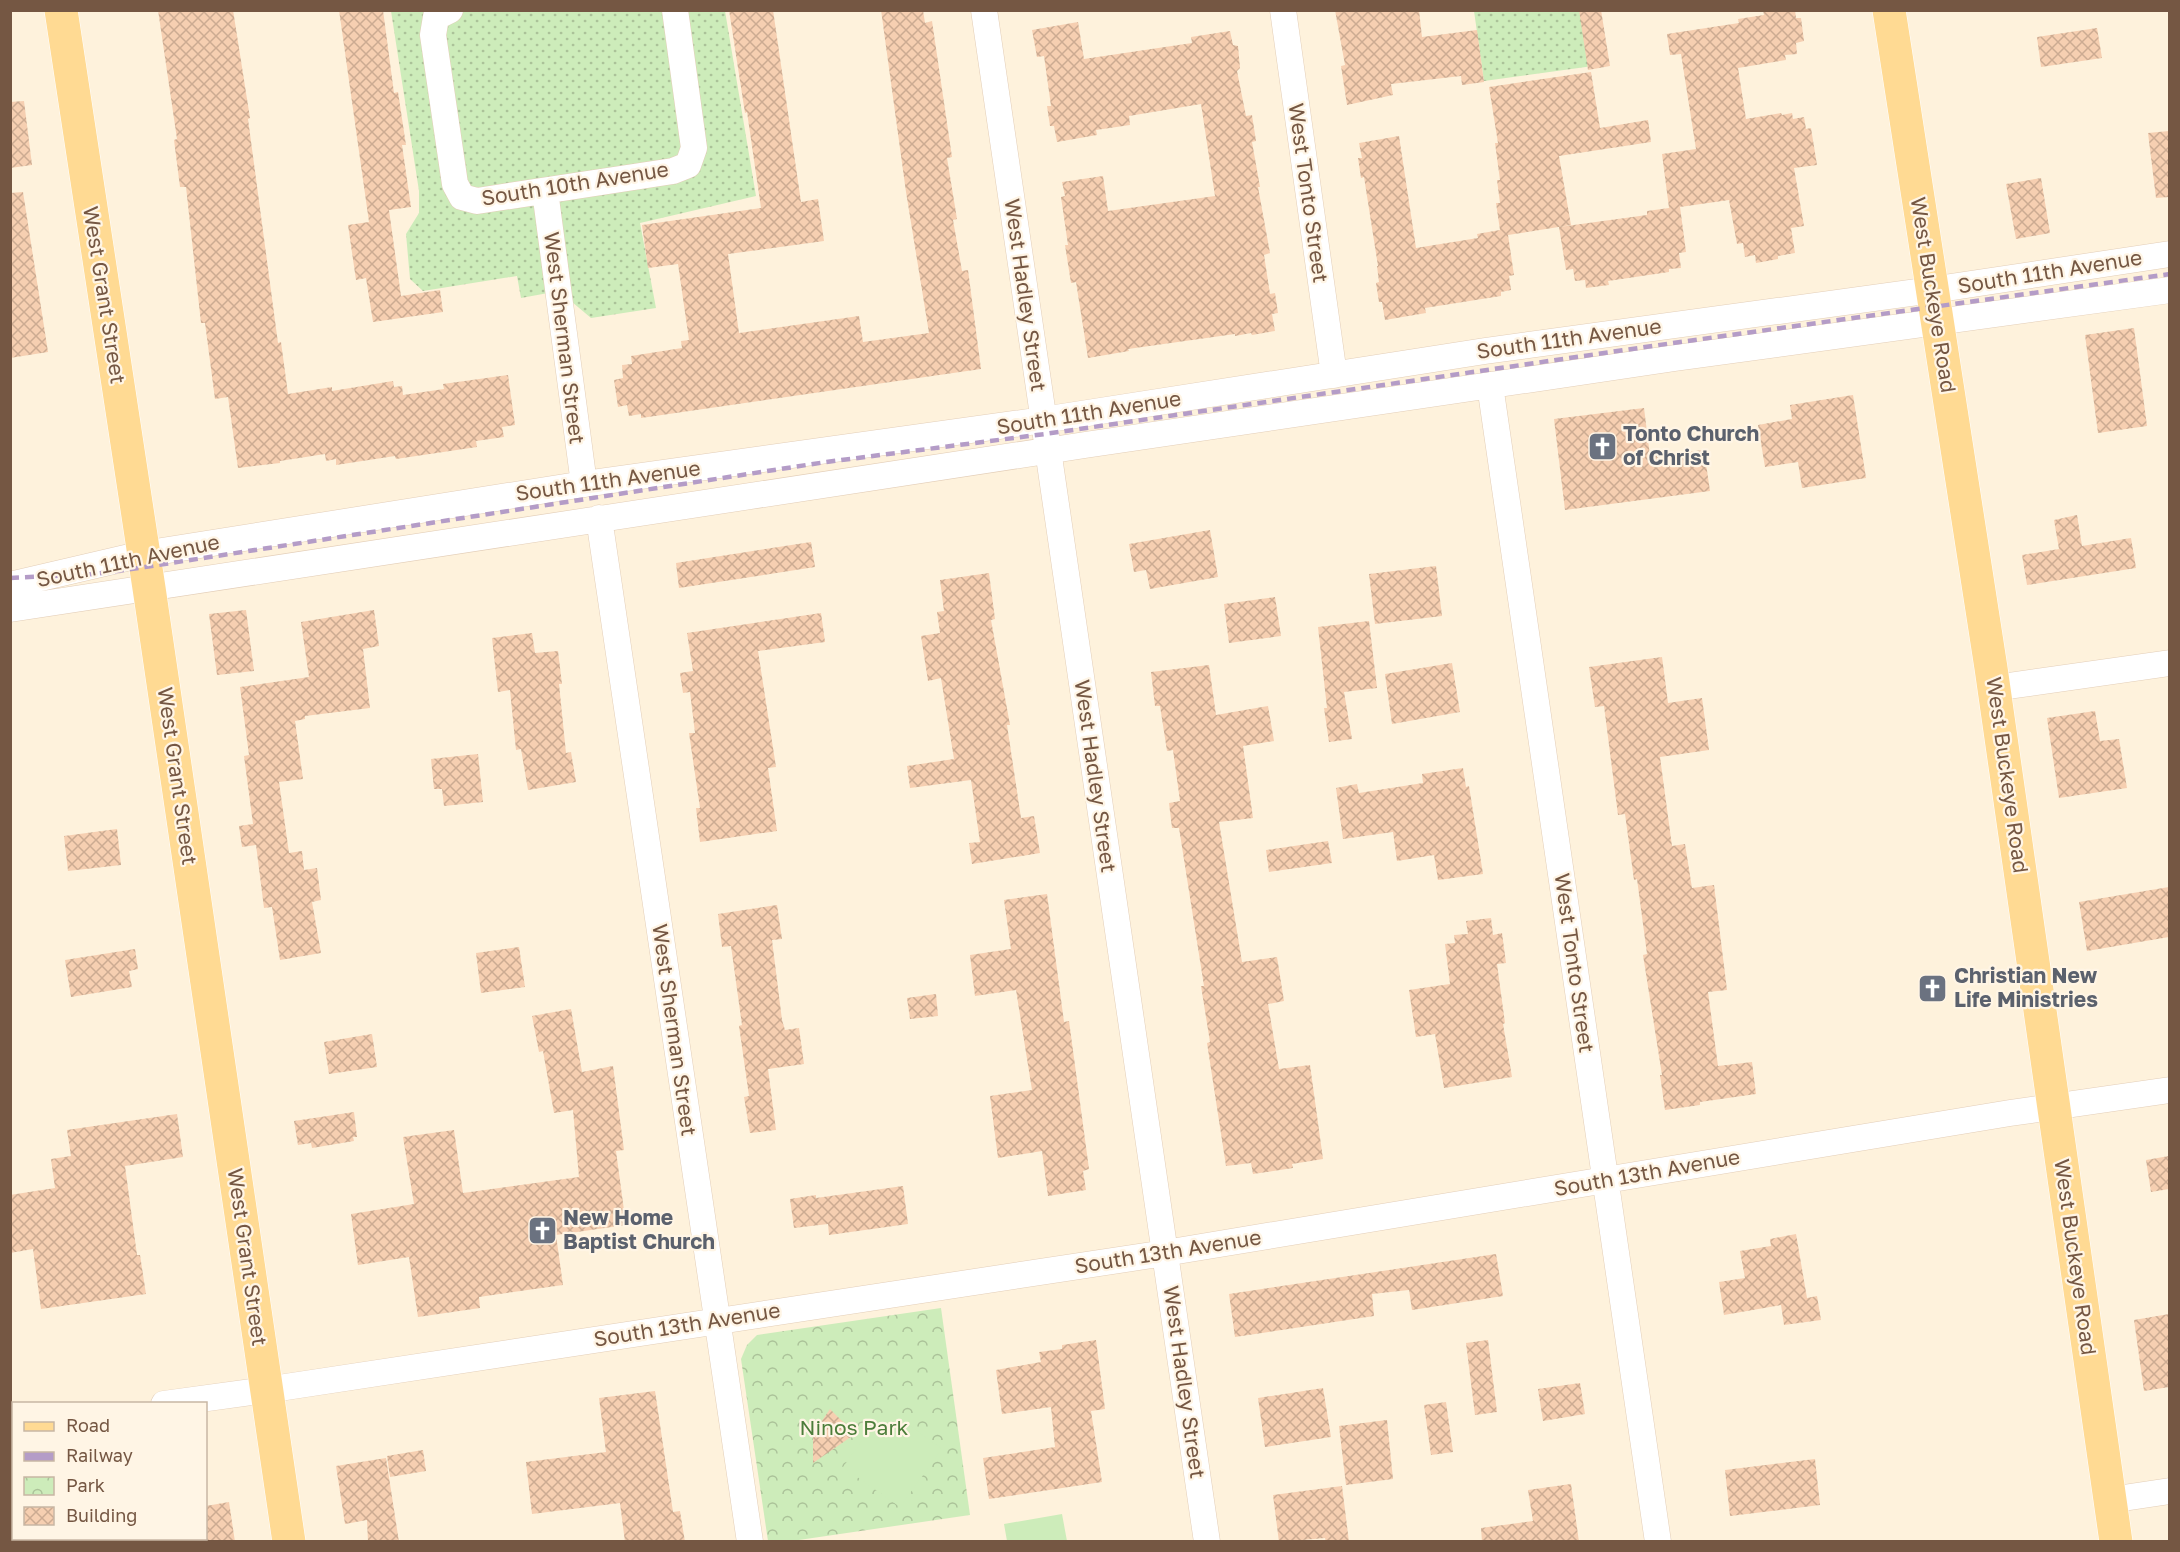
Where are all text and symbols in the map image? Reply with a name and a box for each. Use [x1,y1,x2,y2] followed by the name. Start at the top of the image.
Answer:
[1284,101,1334,284] street label: West Tonto Street
[479,155,670,211] street label: South 10th Avenue
[1906,195,1962,395] street label: West Buckeye Road
[1000,197,1052,393] street label: West Hadley Street
[78,204,132,385] street label: West Grant Street
[539,230,591,446] street label: West Sherman Street
[1956,244,2144,298] street label: South 11th Avenue
[1475,312,1663,364] street label: South 11th Avenue
[995,385,1183,439] street label: South 11th Avenue
[1623,420,1759,470] place label: Tonto Church of Christ
[1586,430,1618,462] church icon: Tonto Church of Christ
[514,454,702,506] street label: South 11th Avenue
[34,528,222,592] street label: South 11th Avenue
[1981,675,2035,875] street label: West Buckeye Road
[1070,678,1122,874] street label: West Hadley Street
[153,685,203,867] street label: West Grant Street
[1550,871,1600,1054] street label: West Tonto Street
[647,922,703,1138] street label: West Sherman Street
[1954,962,2098,1012] place label: Christian New Life Ministries
[1917,972,1949,1004] church icon: Christian New Life Ministries
[1552,1143,1742,1201] street label: South 13th Avenue
[2049,1157,2103,1357] street label: West Buckeye Road
[223,1166,273,1348] street label: West Grant Street
[563,1204,715,1254] place label: New Home Baptist Church
[526,1214,558,1246] church icon: New Home Baptist Church
[1073,1223,1263,1279] street label: South 13th Avenue
[1159,1284,1211,1480] street label: West Hadley Street
[592,1296,782,1352] street label: South 13th Avenue
[12,1402,207,1540] legend
[66,1414,110,1436] text: Road
[800,1414,909,1440] park label: Ninos Park
[66,1444,133,1466] text: Railway
[66,1474,105,1496] text: Park
[66,1504,137,1526] text: Building

